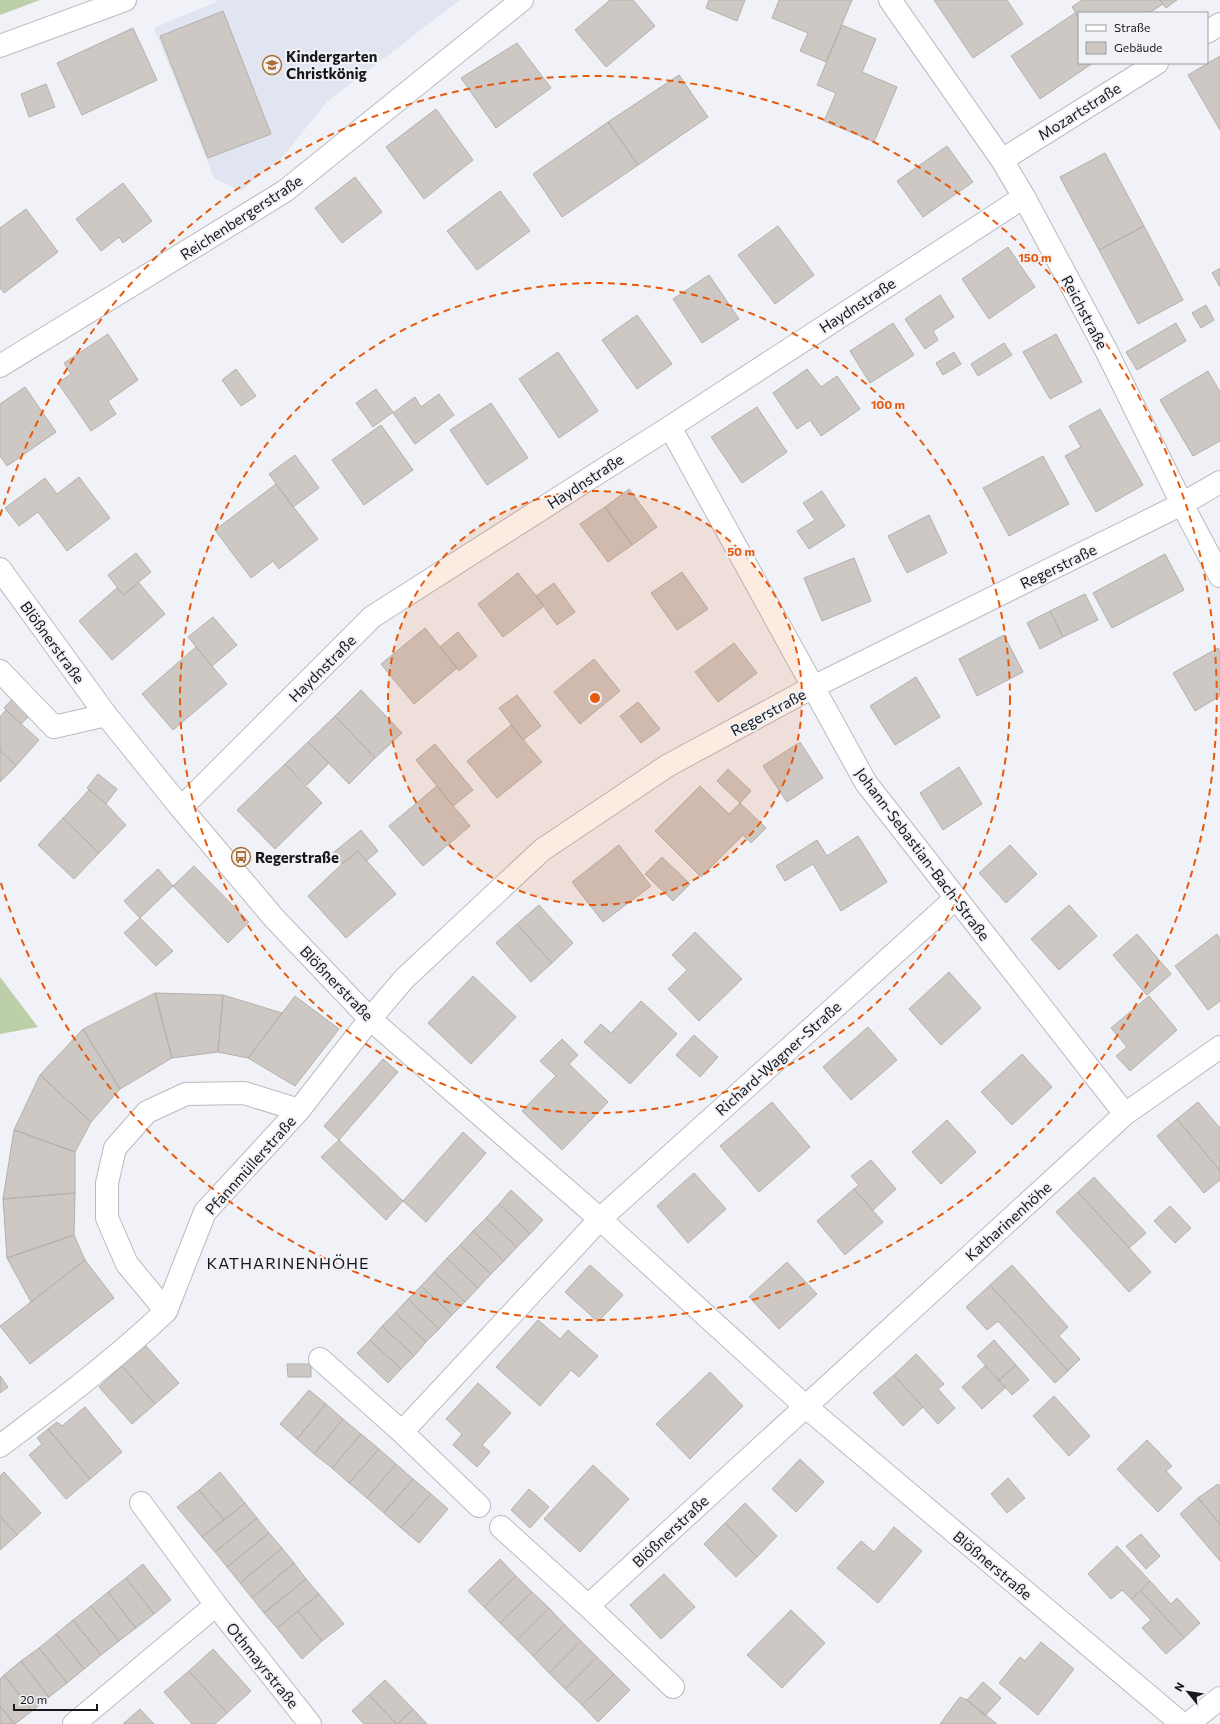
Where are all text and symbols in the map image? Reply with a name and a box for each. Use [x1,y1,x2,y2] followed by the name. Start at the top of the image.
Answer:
[1078,12,1208,64] legend
[1114,20,1150,34] text: Straße
[1114,40,1162,54] text: Gebäude
[286,47,377,82] place label: Kindergarten Christkönig
[261,54,283,76] school or university icon: Kindergarten Christkönig
[1034,78,1124,144] street label: Mozartstraße
[177,171,305,263] street label: Reichenbergerstraße
[1018,250,1052,264] text: 150 m
[1058,272,1112,352] street label: Reichstraße
[815,274,899,336] street label: Haydnstraße
[871,397,905,411] text: 100 m
[543,450,627,512] street label: Haydnstraße
[1017,540,1099,592] street label: Regerstraße
[727,544,755,558] text: 50 m
[17,597,89,687] street label: Blößnerstraße
[285,631,359,705] street label: Haydnstraße
[727,685,809,739] street label: Regerstraße
[588,691,602,705] centre of rings
[852,764,994,944] street label: Johann-Sebastian-Bach-Straße
[230,846,252,868] bus stop icon: Regerstraße
[255,848,339,866] place label: Regerstraße
[297,942,377,1024] street label: Blößnerstraße
[712,997,844,1119] street label: Richard-Wagner-Straße
[201,1112,299,1218] street label: Pfannmüllerstraße
[961,1178,1055,1264] street label: Katharinenhöhe
[206,1253,370,1272] district label: KATHARINENHÖHE
[628,1491,712,1571] street label: Blößnerstraße
[950,1527,1036,1603] street label: Blößnerstraße
[223,1619,303,1711] street label: Othmayrstraße
[1168,1672,1208,1712] north arrow
[1171,1680,1187,1694] text: N
[14,1686,97,1712] scale bar
[20,1692,47,1706] text: 20 m

